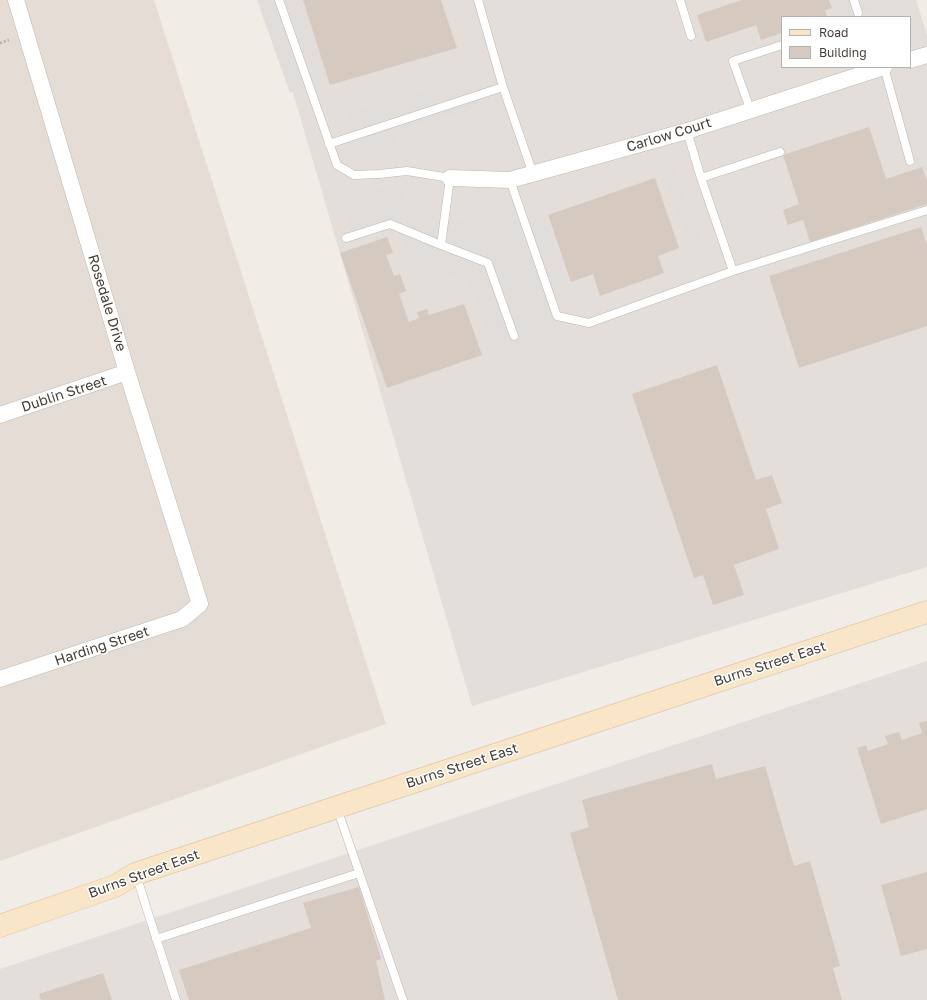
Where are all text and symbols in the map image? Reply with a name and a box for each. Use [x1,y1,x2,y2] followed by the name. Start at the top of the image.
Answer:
[781,16,911,68] legend
[819,25,848,40] text: Road
[819,45,867,60] text: Building
[624,114,714,156] street label: Carlow Court
[84,252,130,354] street label: Rosedale Drive
[19,372,109,416] street label: Dublin Street
[53,623,151,669] street label: Harding Street
[712,638,828,690] street label: Burns Street East
[404,740,520,792] street label: Burns Street East
[86,846,202,902] street label: Burns Street East

